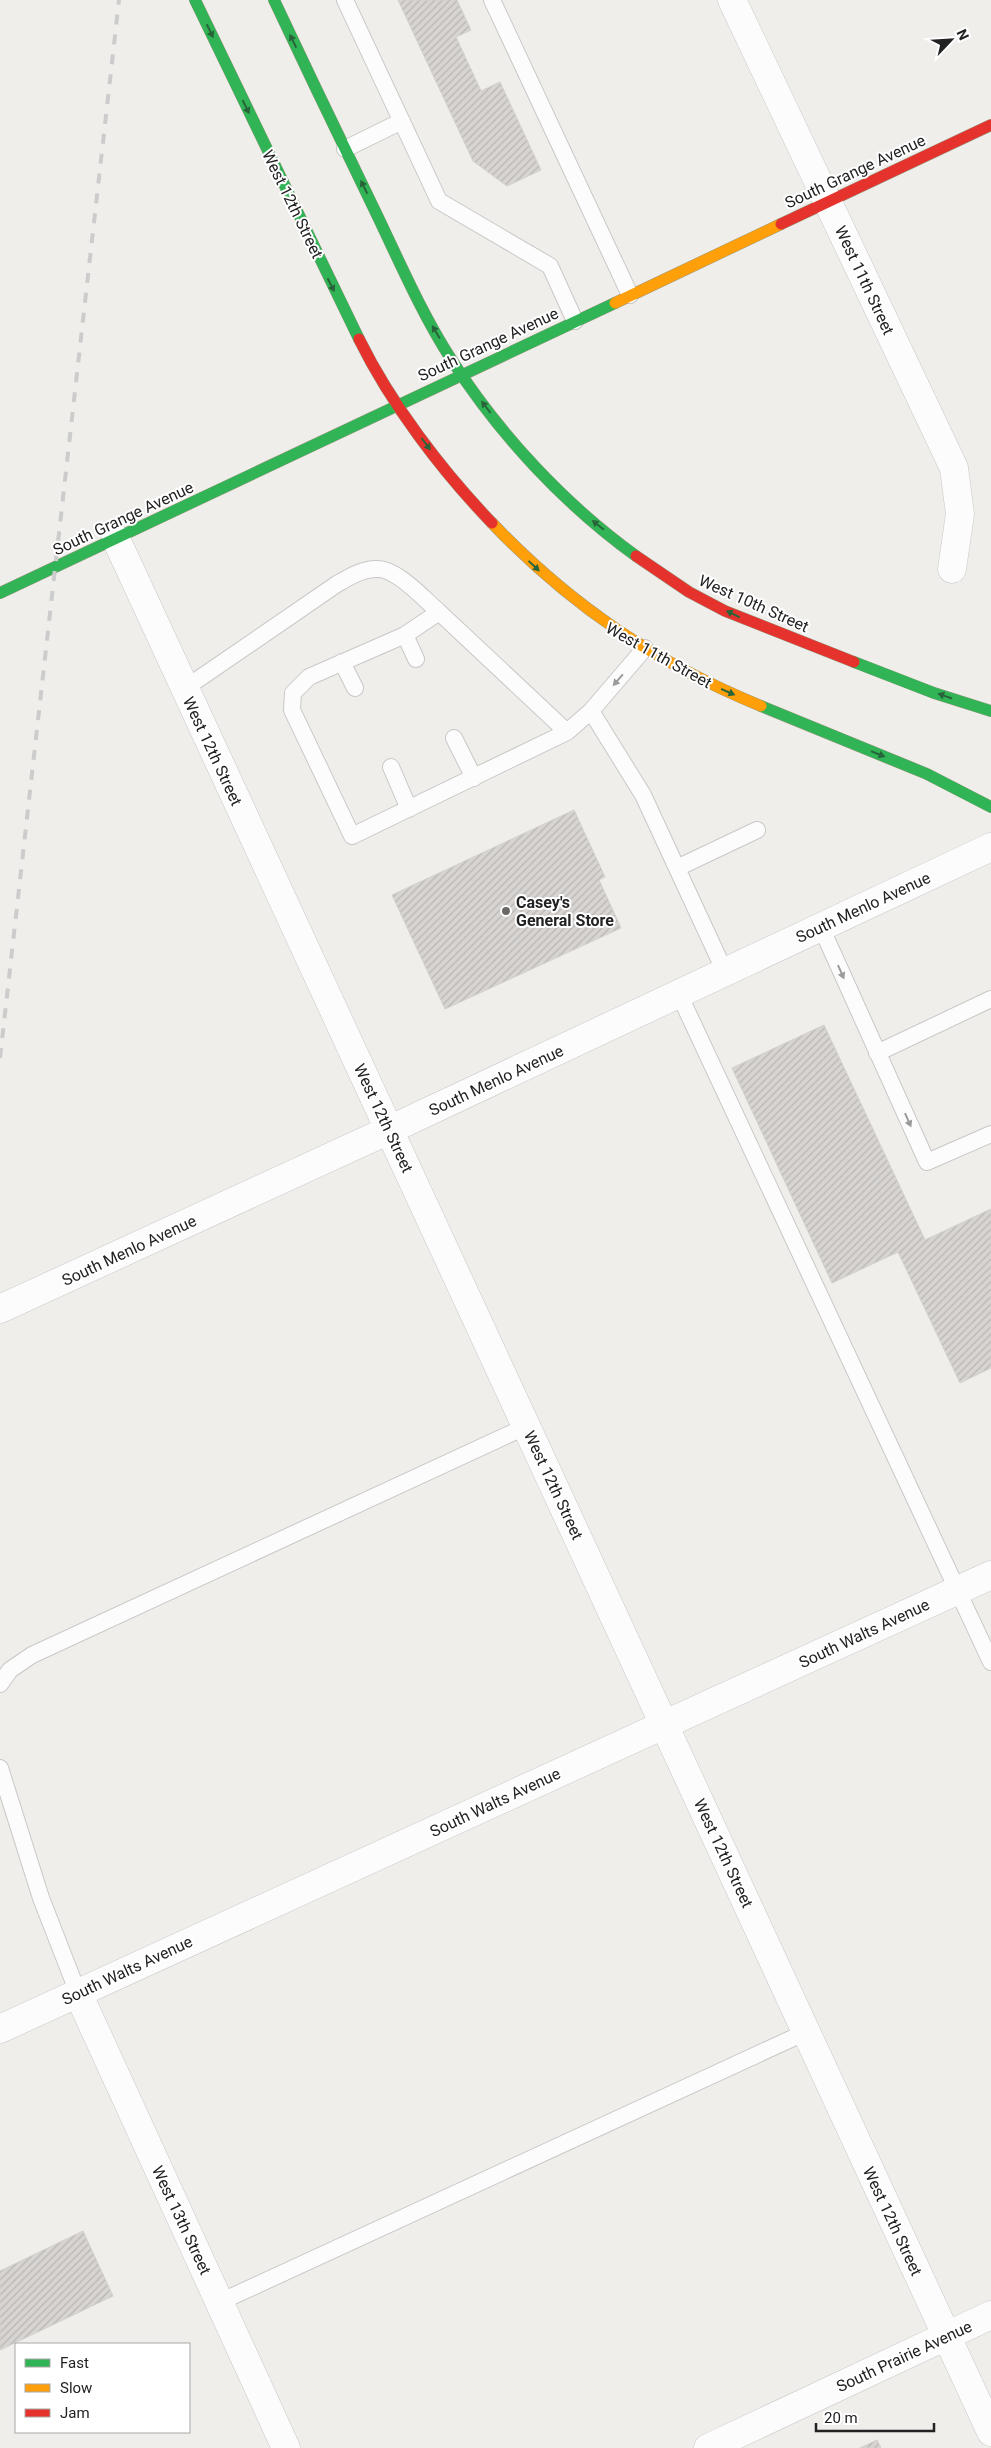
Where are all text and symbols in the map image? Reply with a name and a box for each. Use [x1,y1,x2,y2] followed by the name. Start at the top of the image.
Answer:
[926,15,976,65] north arrow
[206,24,214,38] one-way arrow
[953,27,972,42] text: N
[289,34,297,48] one-way arrow
[242,99,250,114] one-way arrow
[782,131,928,212] street label: South Grange Avenue
[258,147,327,261] street label: West 12th Street
[359,180,367,194] one-way arrow
[831,223,898,338] street label: West 11th Street
[327,277,336,292] one-way arrow
[415,304,561,385] street label: South Grange Avenue
[432,326,441,339] one-way arrow
[481,401,491,414] one-way arrow
[421,437,431,451] one-way arrow
[50,478,196,559] street label: South Grange Avenue
[592,520,605,531] one-way arrow
[528,560,540,572] one-way arrow
[696,571,812,636] street label: West 10th Street
[726,610,740,618] one-way arrow
[603,618,715,692] street label: West 11th Street
[613,673,624,686] one-way arrow
[721,689,735,697] one-way arrow
[937,692,952,699] one-way arrow
[179,694,246,809] street label: West 12th Street
[871,750,885,758] one-way arrow
[793,868,933,947] street label: South Menlo Avenue
[516,893,614,930] place label: Casey's General Store
[500,905,512,917] marker: Casey's General Store
[837,965,845,979] one-way arrow
[426,1041,566,1120] street label: South Menlo Avenue
[350,1061,417,1176] street label: West 12th Street
[904,1113,912,1127] one-way arrow
[59,1211,199,1290] street label: South Menlo Avenue
[520,1428,587,1543] street label: West 12th Street
[796,1595,932,1672] street label: South Walts Avenue
[427,1764,563,1841] street label: South Walts Avenue
[690,1796,757,1911] street label: West 12th Street
[59,1932,195,2009] street label: South Walts Avenue
[148,2163,215,2278] street label: West 13th Street
[859,2164,926,2279] street label: West 12th Street
[833,2317,975,2396] street label: South Prairie Avenue
[15,2343,190,2433] legend
[60,2354,89,2372] text: Fast
[60,2379,92,2397] text: Slow
[816,2400,934,2432] scale bar
[60,2404,90,2422] text: Jam
[824,2409,858,2427] text: 20 m

